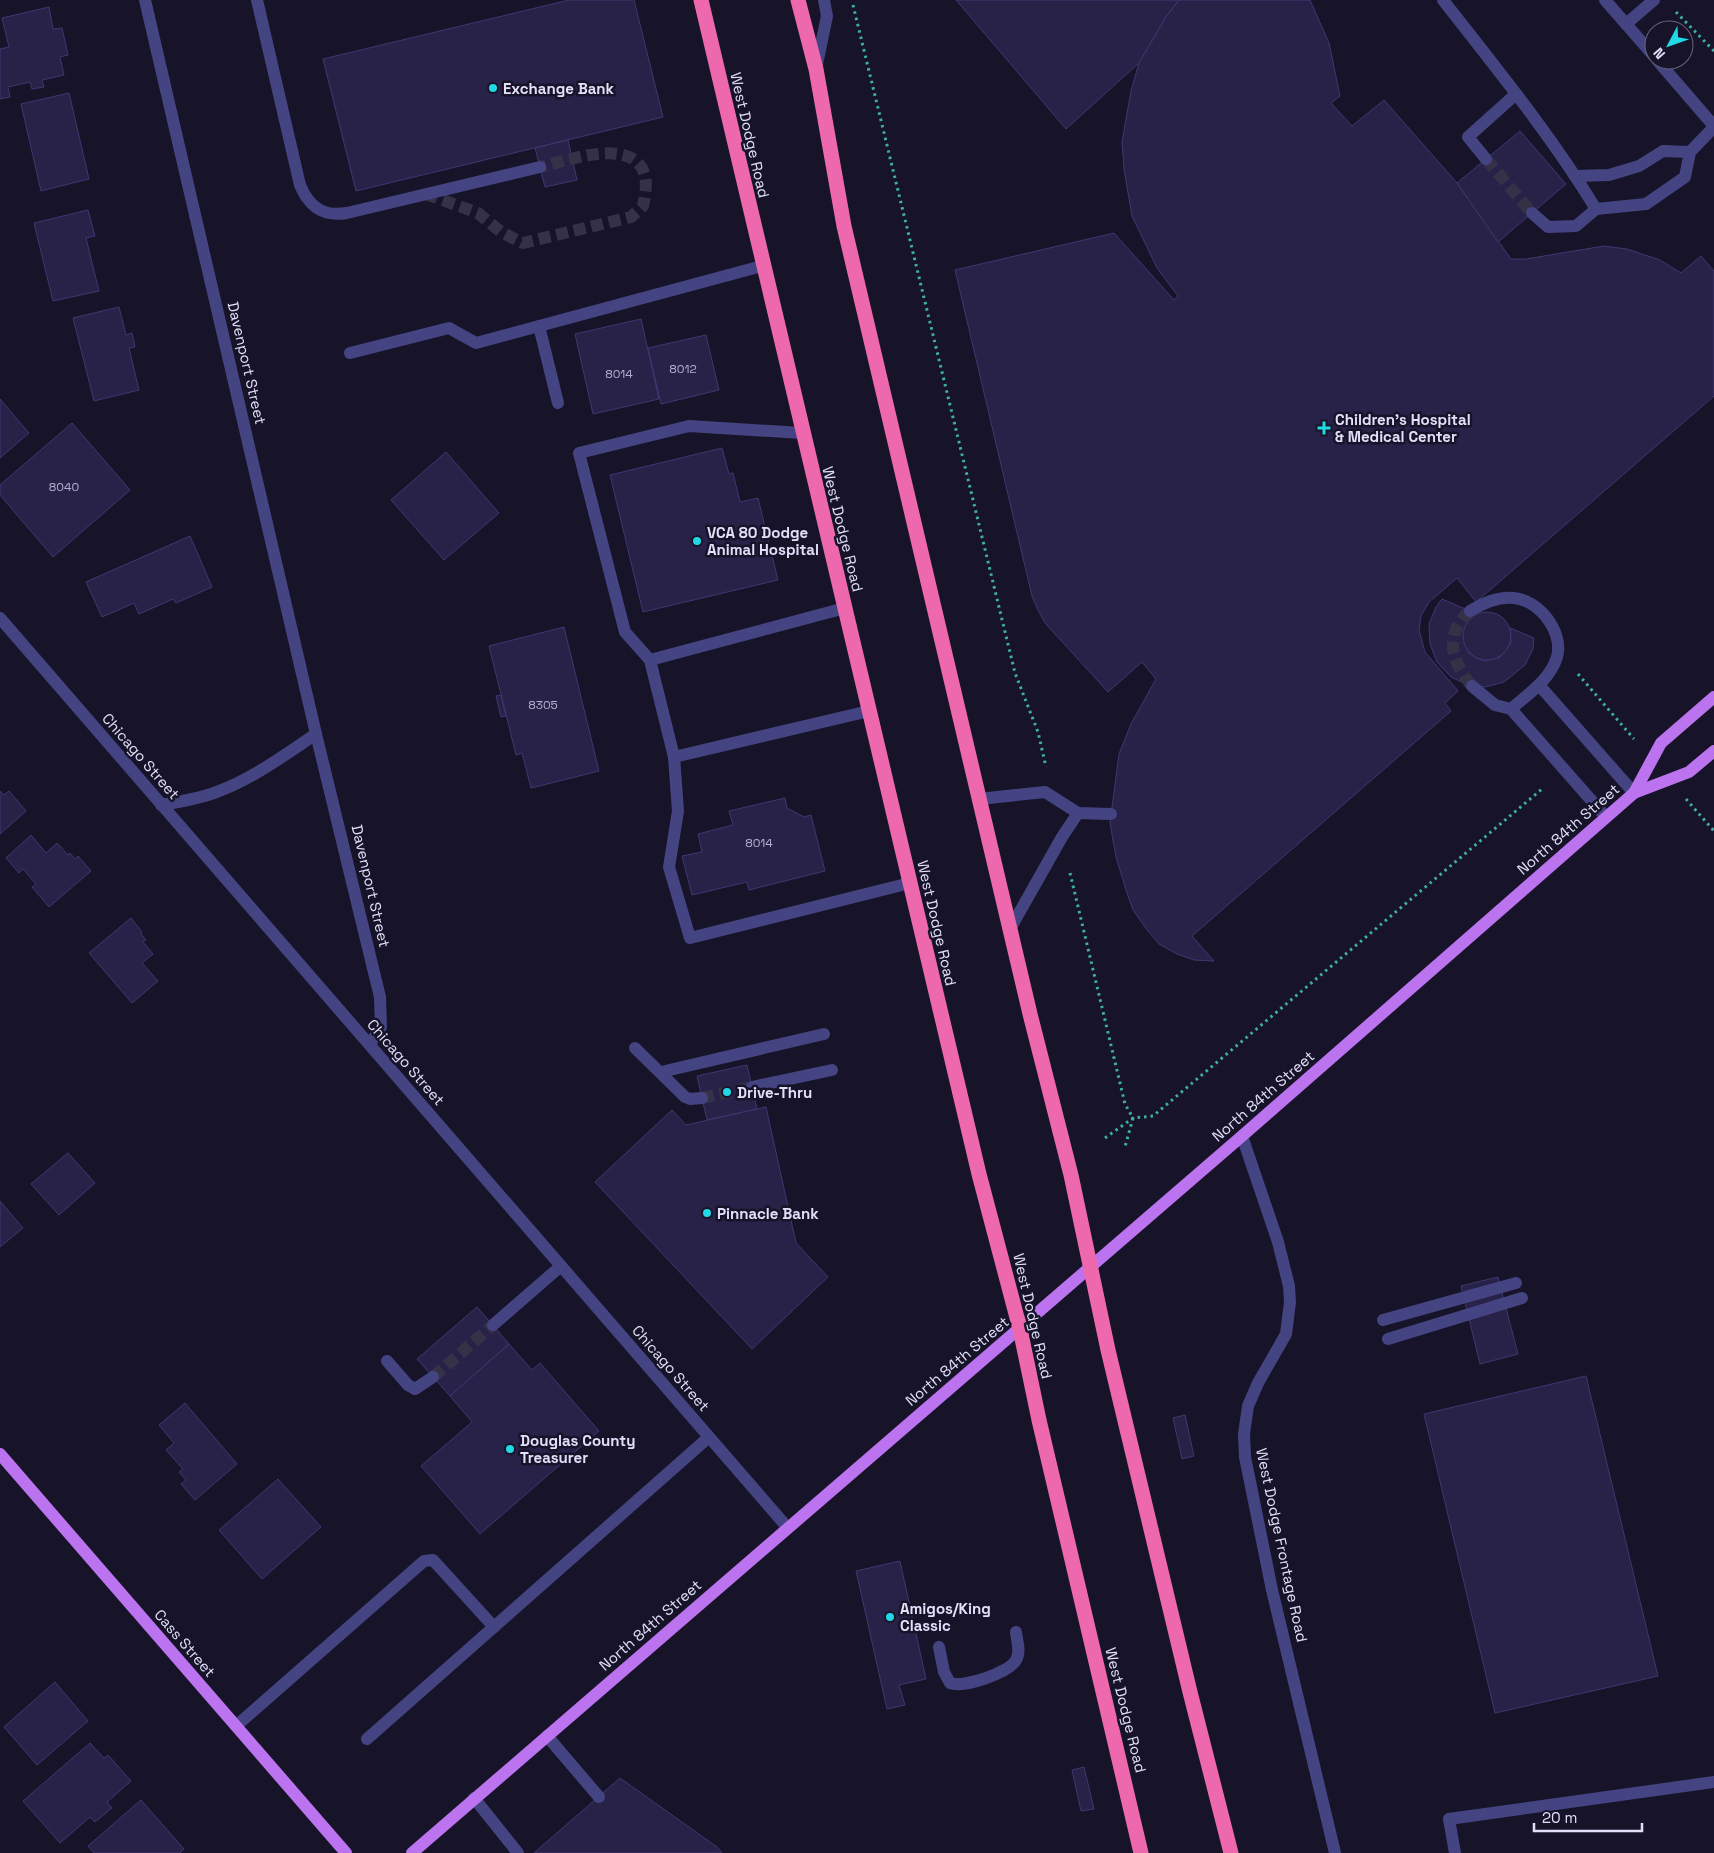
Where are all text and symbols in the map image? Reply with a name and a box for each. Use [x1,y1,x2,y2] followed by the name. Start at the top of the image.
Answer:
[1644,20,1694,70] north arrow
[1649,44,1669,63] text: N
[726,70,774,200] street label: West Dodge Road
[503,79,615,98] place label: Exchange Bank
[487,82,499,94] marker: Exchange Bank
[224,300,270,426] street label: Davenport Street
[669,361,697,377] house number: 8012
[605,366,633,382] house number: 8014
[1335,410,1471,446] place label: Children's Hospital & Medical Center
[1317,421,1331,435] marker: Children's Hospital & Medical Center
[818,464,868,594] street label: West Dodge Road
[49,479,79,495] house number: 8040
[707,523,819,559] place label: VCA 80 Dodge Animal Hospital
[691,535,703,547] marker: VCA 80 Dodge Animal Hospital
[528,697,558,713] house number: 8305
[98,709,184,803] street label: Chicago Street
[1513,779,1623,879] street label: North 84th Street
[348,823,394,949] street label: Davenport Street
[745,835,773,851] house number: 8014
[913,858,961,988] street label: West Dodge Road
[363,1015,449,1109] street label: Chicago Street
[1208,1046,1318,1146] street label: North 84th Street
[737,1083,812,1102] place label: Drive-Thru
[721,1086,733,1098] marker: Drive-Thru
[717,1204,819,1223] place label: Pinnacle Bank
[701,1207,713,1219] marker: Pinnacle Bank
[1009,1251,1057,1381] street label: West Dodge Road
[901,1312,1013,1410] street label: North 84th Street
[628,1321,714,1415] street label: Chicago Street
[520,1431,635,1467] place label: Douglas County Treasurer
[504,1443,516,1455] marker: Douglas County Treasurer
[1252,1446,1312,1644] street label: West Dodge Frontage Road
[595,1575,705,1675] street label: North 84th Street
[900,1599,991,1635] place label: Amigos/King Classic
[150,1605,220,1681] street label: Cass Street
[884,1611,896,1623] marker: Amigos/King Classic
[1101,1645,1151,1775] street label: West Dodge Road
[1534,1800,1642,1832] scale bar
[1542,1808,1577,1827] text: 20 m

